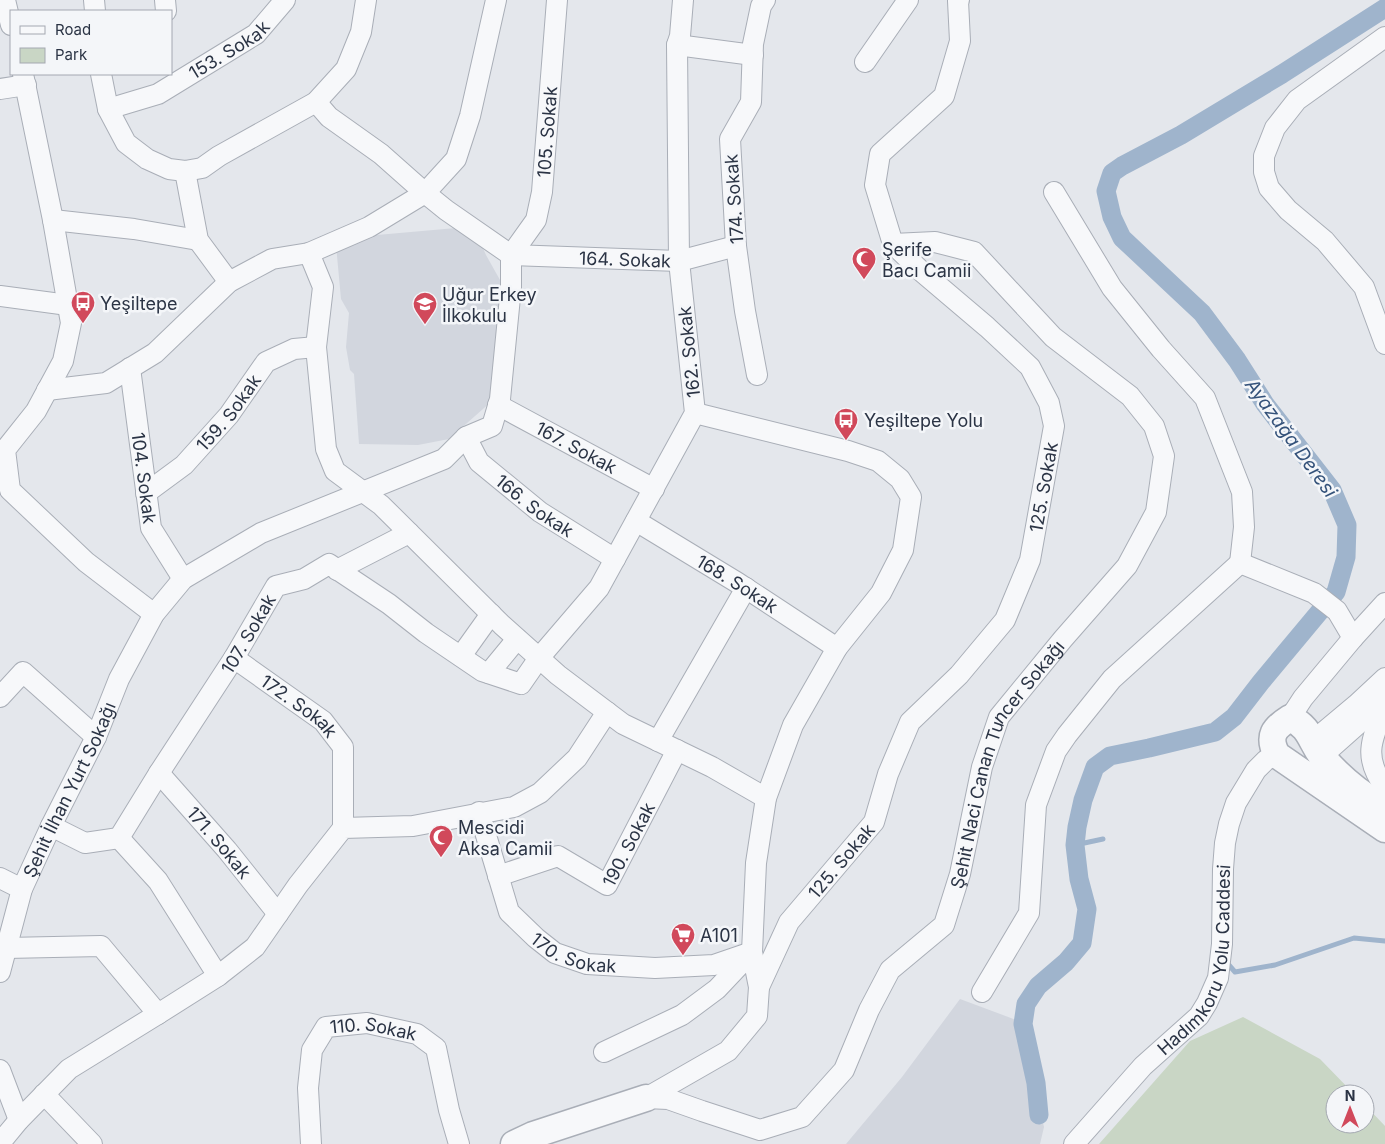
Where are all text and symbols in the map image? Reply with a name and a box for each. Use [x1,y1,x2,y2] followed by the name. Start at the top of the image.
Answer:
[10,10,172,75] legend
[185,16,274,83] street label: 153. Sokak
[55,20,91,39] text: Road
[55,45,88,64] text: Park
[533,85,561,178] street label: 105. Sokak
[720,153,748,245] street label: 174. Sokak
[882,239,971,281] place label: Şerife Bacı Camii
[851,246,877,280] mosque icon: Şerife Bacı Camii
[579,247,671,271] street label: 164. Sokak
[442,284,537,326] place label: Uğur Erkey İlkokulu
[70,290,96,324] bus stop icon: Yeşiltepe
[412,291,438,325] school or university icon: Uğur Erkey İlkokulu
[100,293,178,314] place label: Yeşiltepe
[674,305,704,399] street label: 162. Sokak
[192,370,265,455] street label: 159. Sokak
[1240,373,1342,502] water label: Ayazağa Deresi
[833,407,859,441] bus stop icon: Yeşiltepe Yolu
[864,410,983,431] place label: Yeşiltepe Yolu
[532,417,621,478] street label: 167. Sokak
[128,431,161,525] street label: 104. Sokak
[1025,440,1061,534] street label: 125. Sokak
[492,470,578,541] street label: 166. Sokak
[693,550,782,617] street label: 168. Sokak
[216,590,280,677] street label: 107. Sokak
[946,636,1068,891] street label: Şehit Naci Canan Tuncer Sokağı
[257,670,342,741] street label: 172. Sokak
[18,699,119,880] street label: Şehit İlhan Yurt Sokağı
[598,799,659,890] street label: 190. Sokak
[183,802,256,882] street label: 171. Sokak
[458,817,553,859] place label: Mescidi Aksa Camii
[804,819,879,902] street label: 125. Sokak
[428,824,454,858] mosque icon: Mescidi Aksa Camii
[1153,864,1234,1059] street label: Hadımkoru Yolu Caddesi
[670,922,696,956] supermarket icon: A101
[700,925,738,946] place label: A101
[527,928,617,976] street label: 170. Sokak
[329,1012,419,1044] street label: 110. Sokak
[1325,1084,1375,1134] north arrow
[1345,1087,1355,1104] text: N

